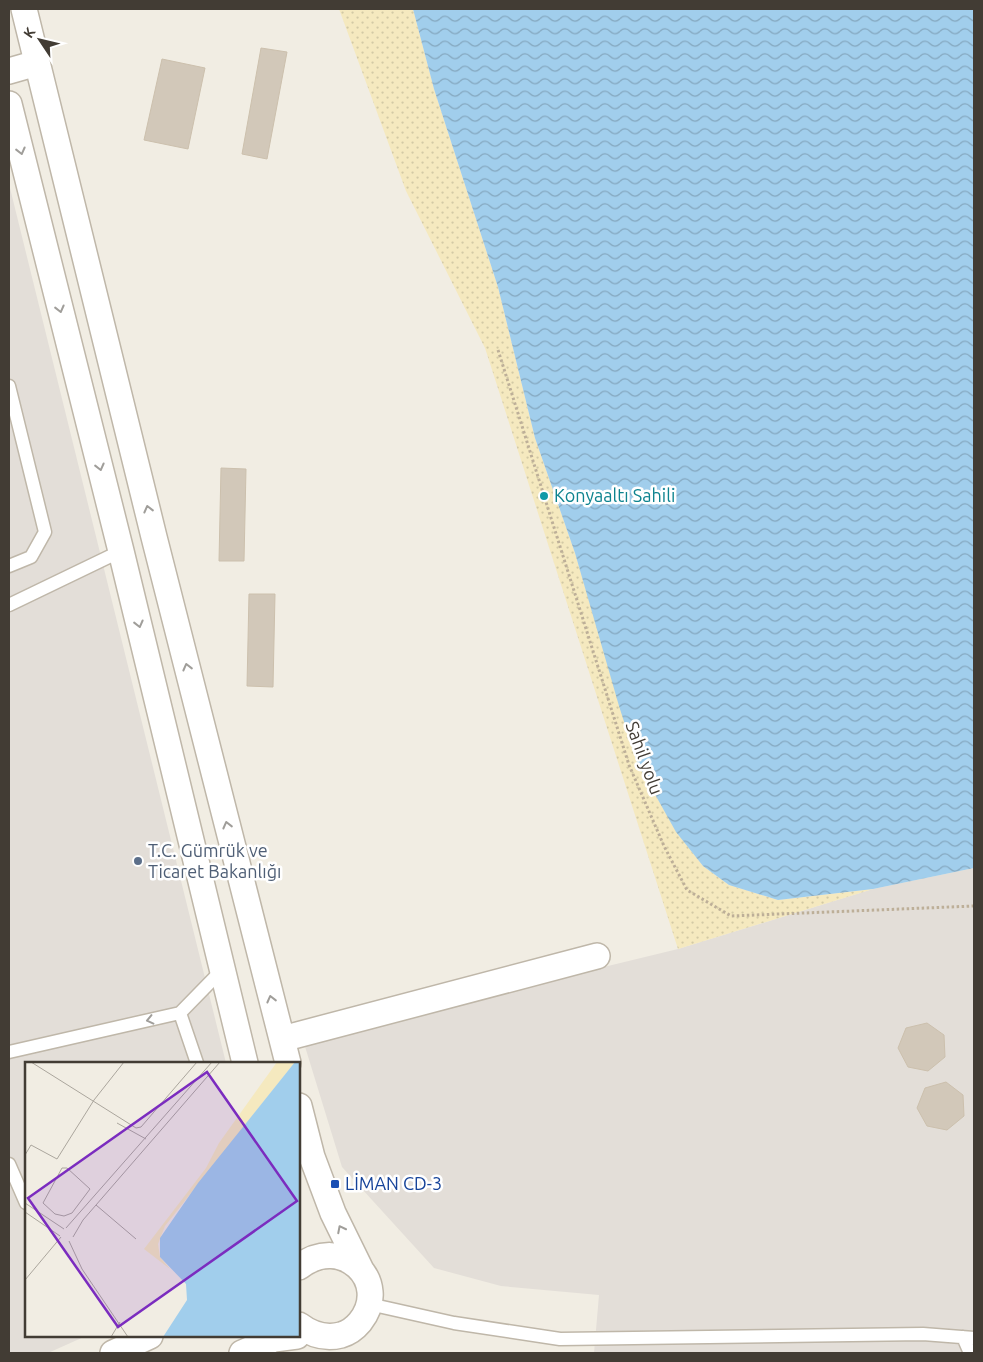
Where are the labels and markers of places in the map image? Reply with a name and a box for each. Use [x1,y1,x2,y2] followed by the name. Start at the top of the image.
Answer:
[554,485,675,505] place label: Konyaaltı Sahili
[538,490,550,502] marker: Konyaaltı Sahili
[148,840,281,881] place label: T.C. Gümrük ve Ticaret Bakanlığı
[132,855,144,867] marker: T.C. Gümrük ve Ticaret Bakanlığı
[345,1173,442,1193] place label: LİMAN CD-3
[329,1178,341,1190] marker: LİMAN CD-3

